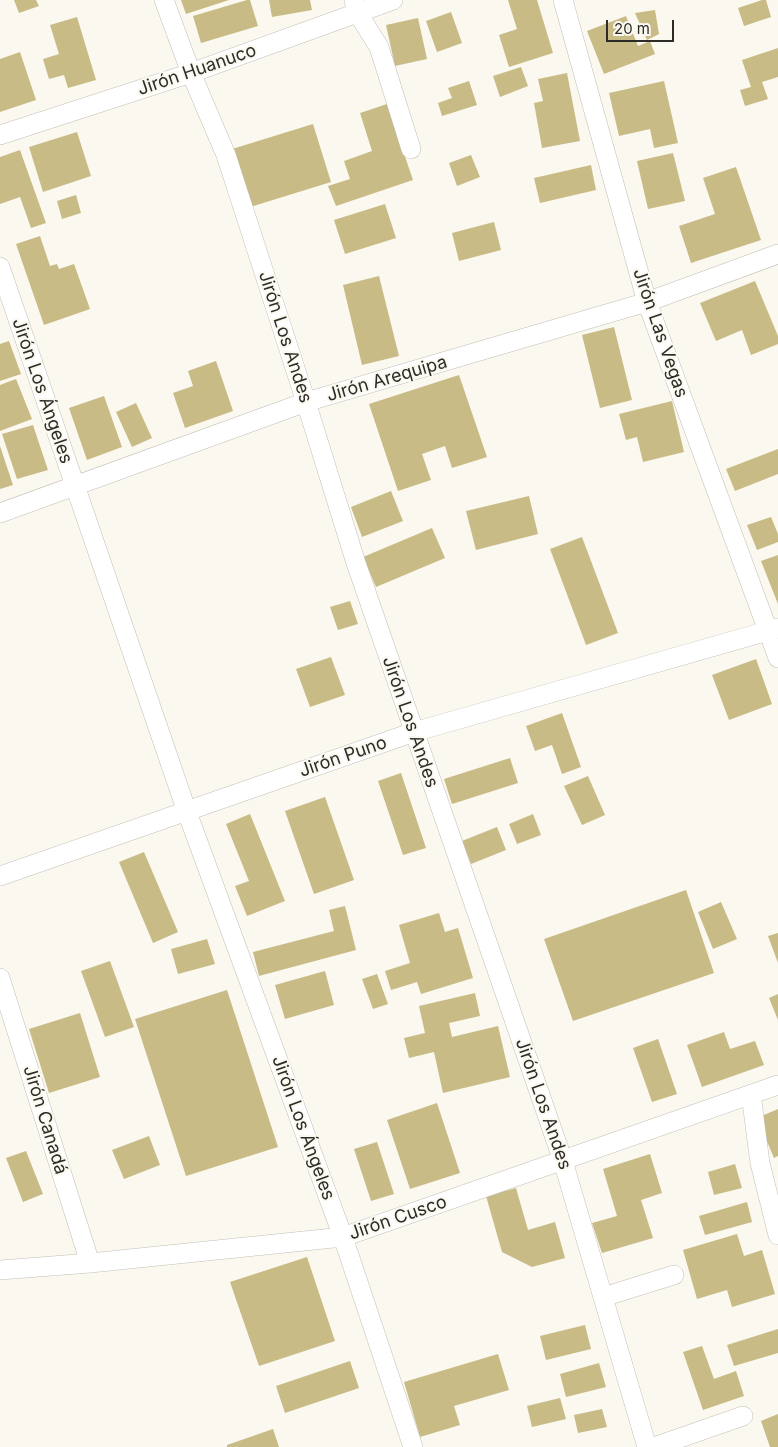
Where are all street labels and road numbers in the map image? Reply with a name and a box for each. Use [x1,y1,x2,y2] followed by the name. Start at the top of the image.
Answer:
[135,40,259,100] street label: Jirón Huanuco
[628,266,692,400] street label: Jirón Las Vegas
[254,268,316,406] street label: Jirón Los Andes
[7,316,77,466] street label: Jirón Los Ángeles
[324,351,450,407] street label: Jirón Arequipa
[377,654,443,790] street label: Jirón Los Andes
[296,732,390,782] street label: Jirón Puno
[510,1036,576,1172] street label: Jirón Los Andes
[267,1053,339,1203] street label: Jirón Los Ángeles
[18,1063,72,1177] street label: Jirón Canadá
[346,1191,450,1245] street label: Jirón Cusco

